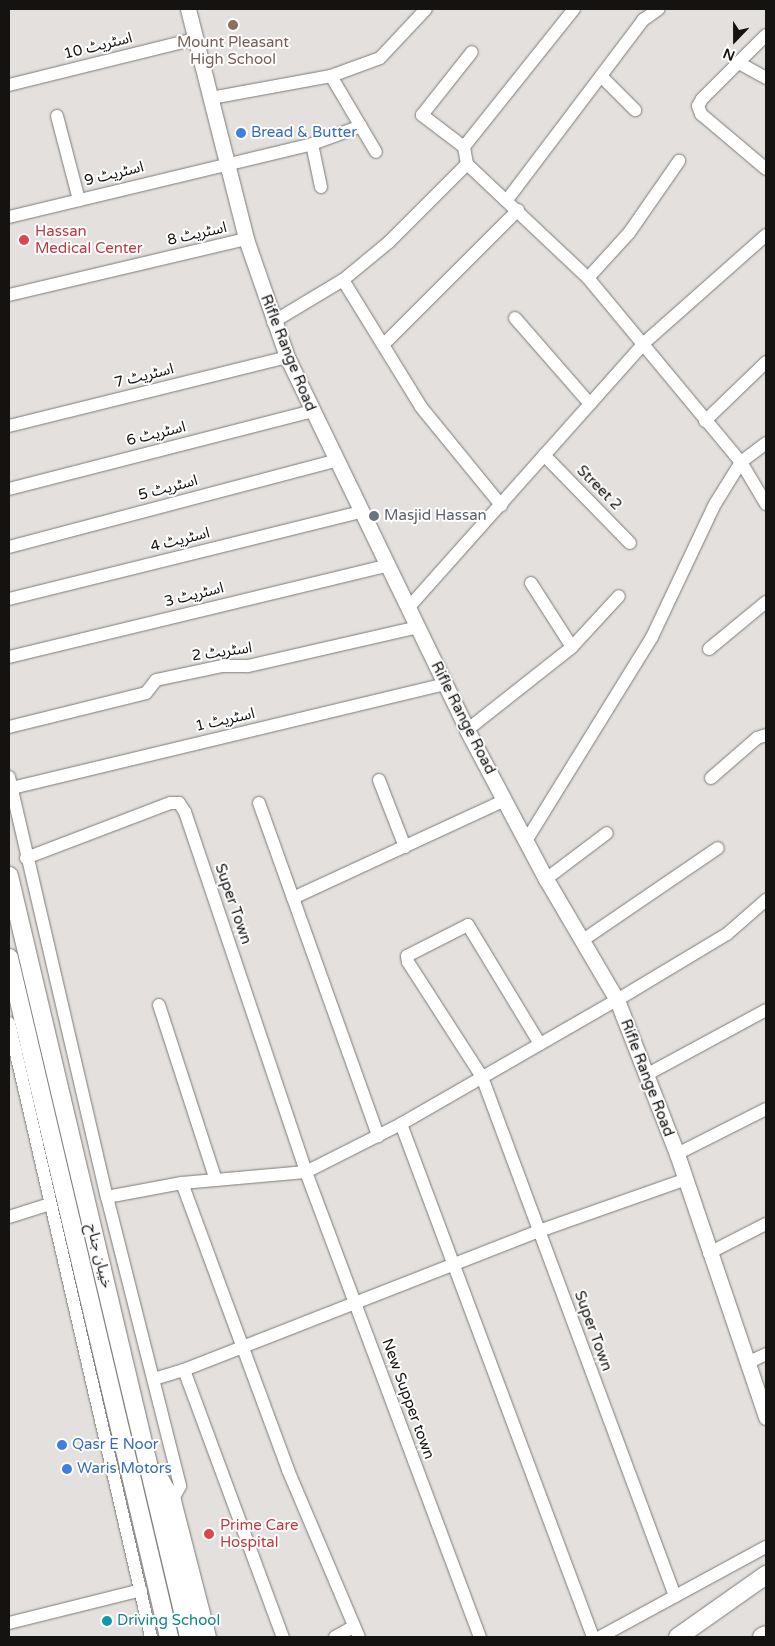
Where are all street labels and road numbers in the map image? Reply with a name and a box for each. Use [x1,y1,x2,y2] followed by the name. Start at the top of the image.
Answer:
[62,29,134,63] street label: اسٹریٹ 10
[82,158,146,190] street label: اسٹریٹ 9
[165,218,229,250] street label: اسٹریٹ 8
[256,292,320,414] street label: Rifle Range Road
[112,360,176,392] street label: اسٹریٹ 7
[124,418,188,450] street label: اسٹریٹ 6
[573,462,625,514] street label: Street 2
[136,471,200,505] street label: اسٹریٹ 5
[148,524,212,556] street label: اسٹریٹ 4
[162,579,226,611] street label: اسٹریٹ 3
[191,639,253,665] street label: اسٹریٹ 2
[427,659,499,777] street label: Rifle Range Road
[193,704,257,736] street label: اسٹریٹ 1
[211,861,255,947] street label: Super Town
[616,1017,678,1139] street label: Rifle Range Road
[82,1222,116,1290] street label: خیبان جناح
[570,1288,616,1374] street label: Super Town
[378,1336,438,1462] street label: New Supper town

